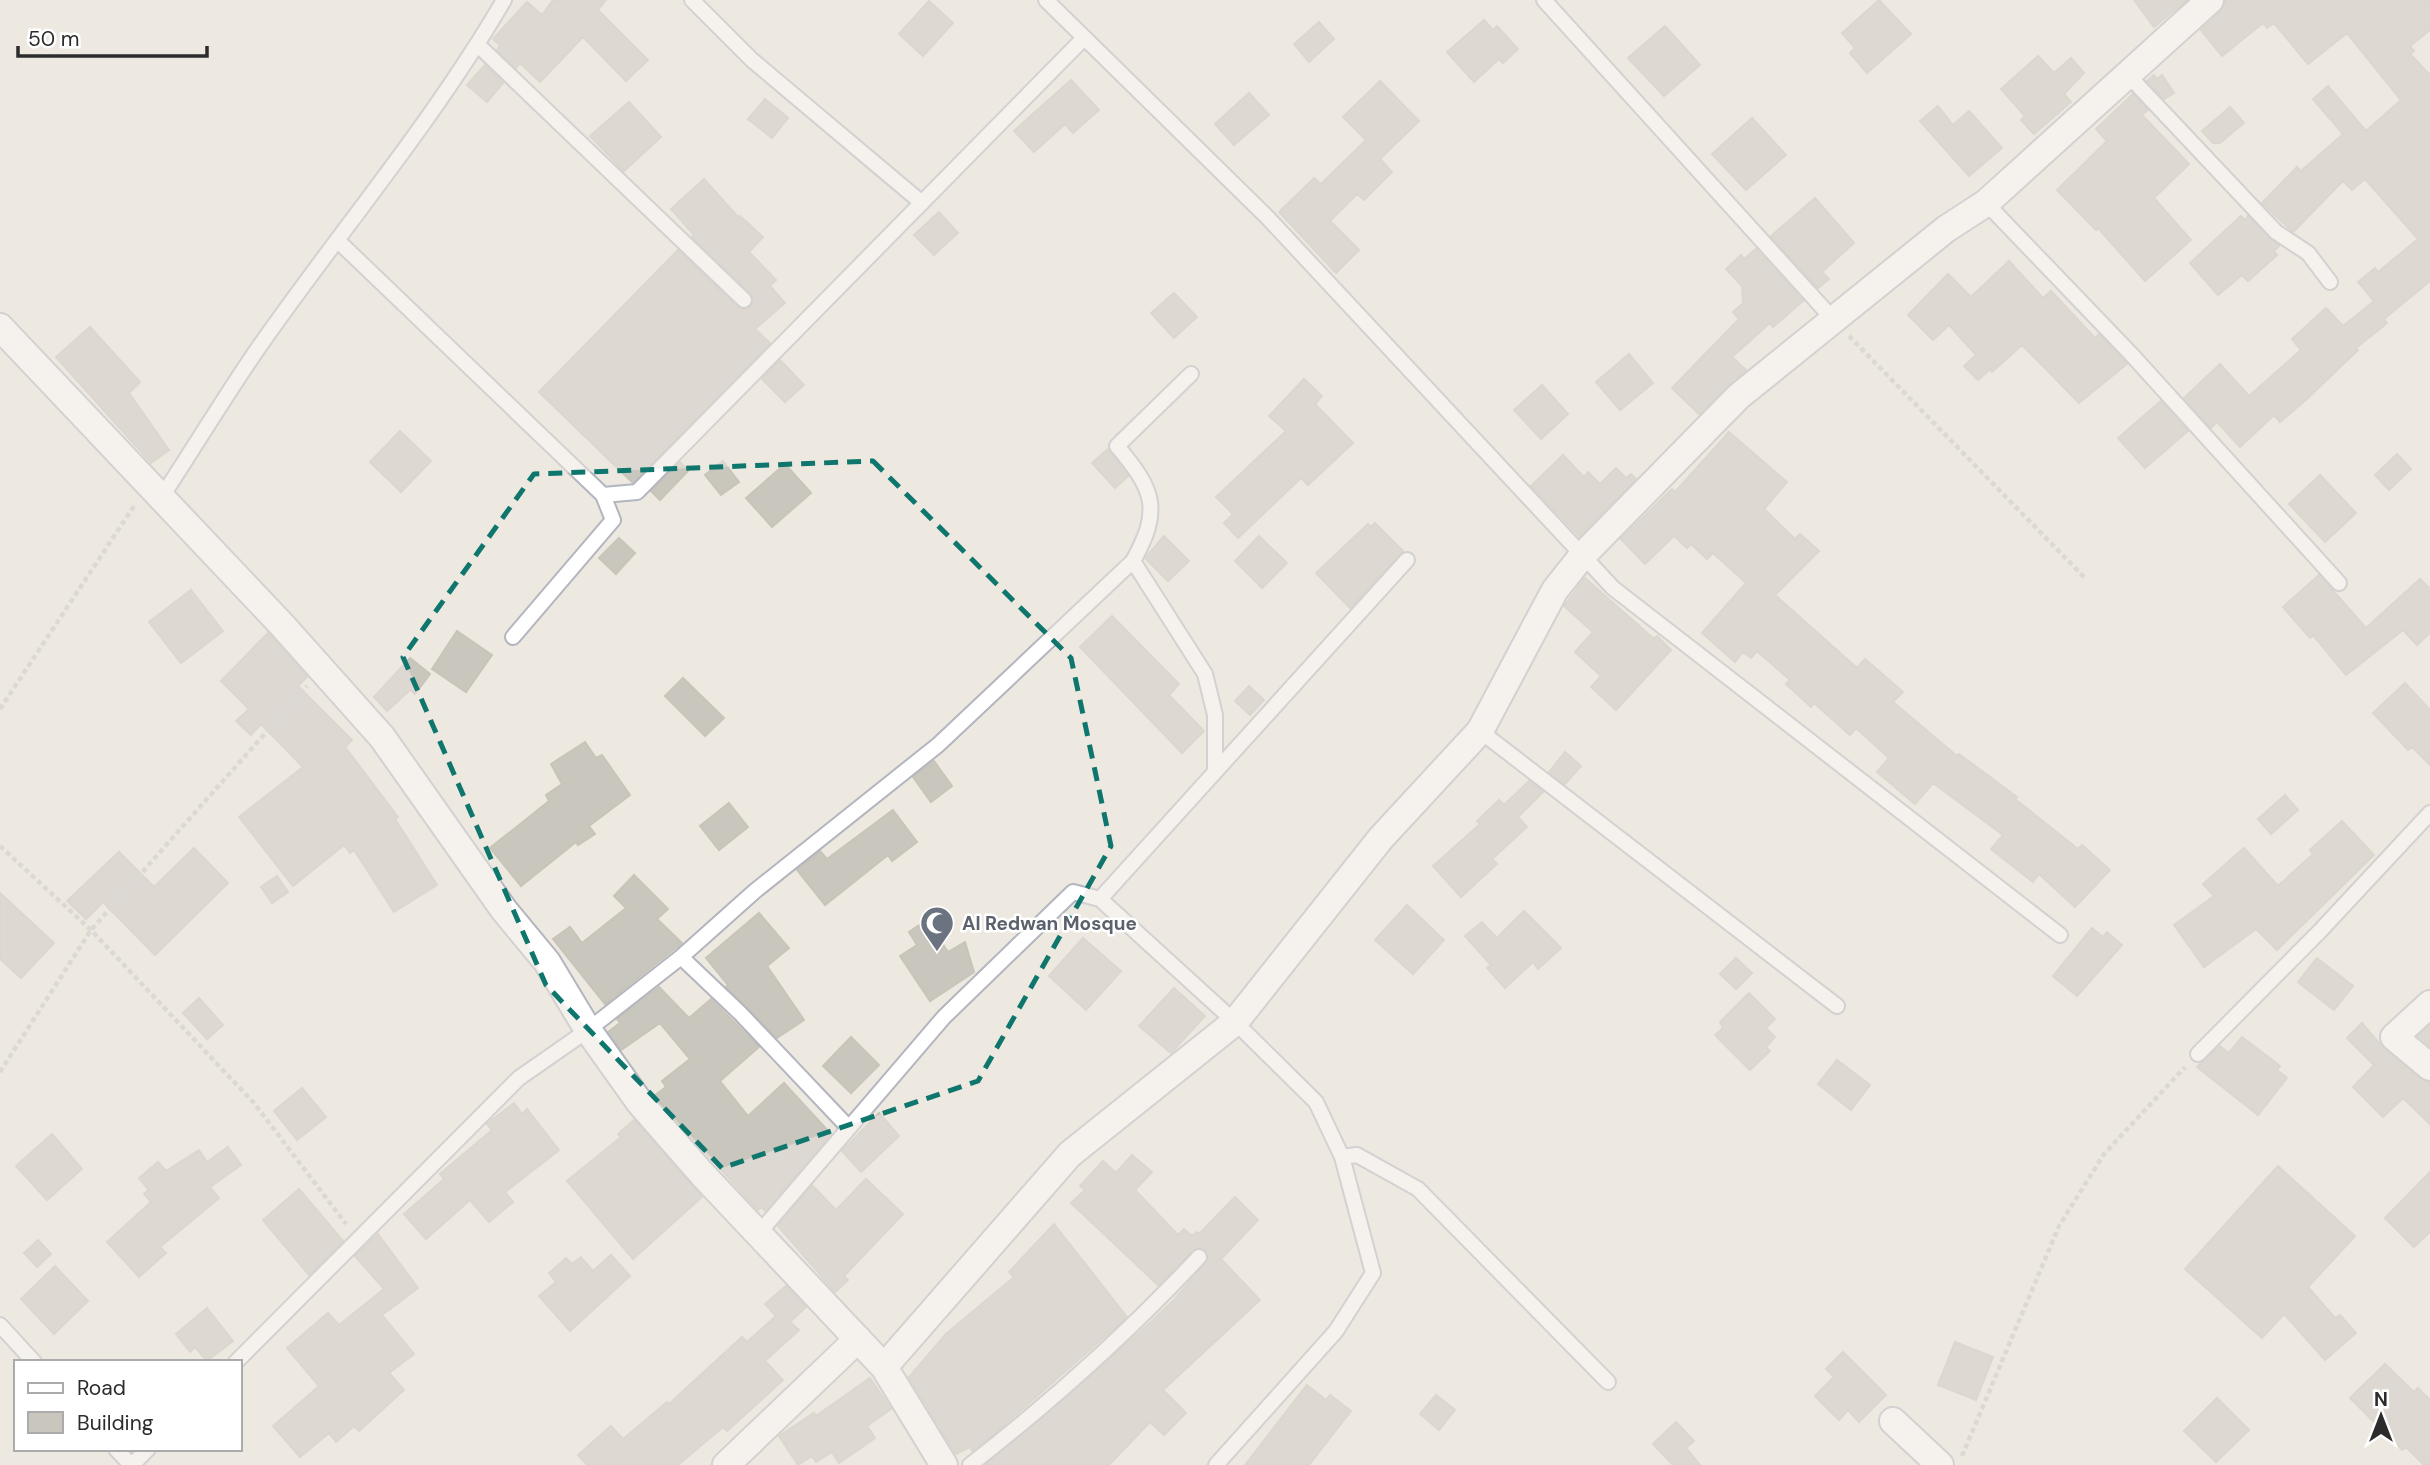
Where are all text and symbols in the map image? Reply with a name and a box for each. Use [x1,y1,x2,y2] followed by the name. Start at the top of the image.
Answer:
[18,14,206,58] scale bar
[28,25,79,53] text: 50 m
[918,904,956,953] mosque icon: Al Redwan Mosque
[962,911,1137,936] place label: Al Redwan Mosque
[14,1360,242,1451] legend
[77,1374,126,1402] text: Road
[2346,1381,2416,1451] north arrow
[2374,1387,2388,1412] text: N
[77,1409,154,1437] text: Building

